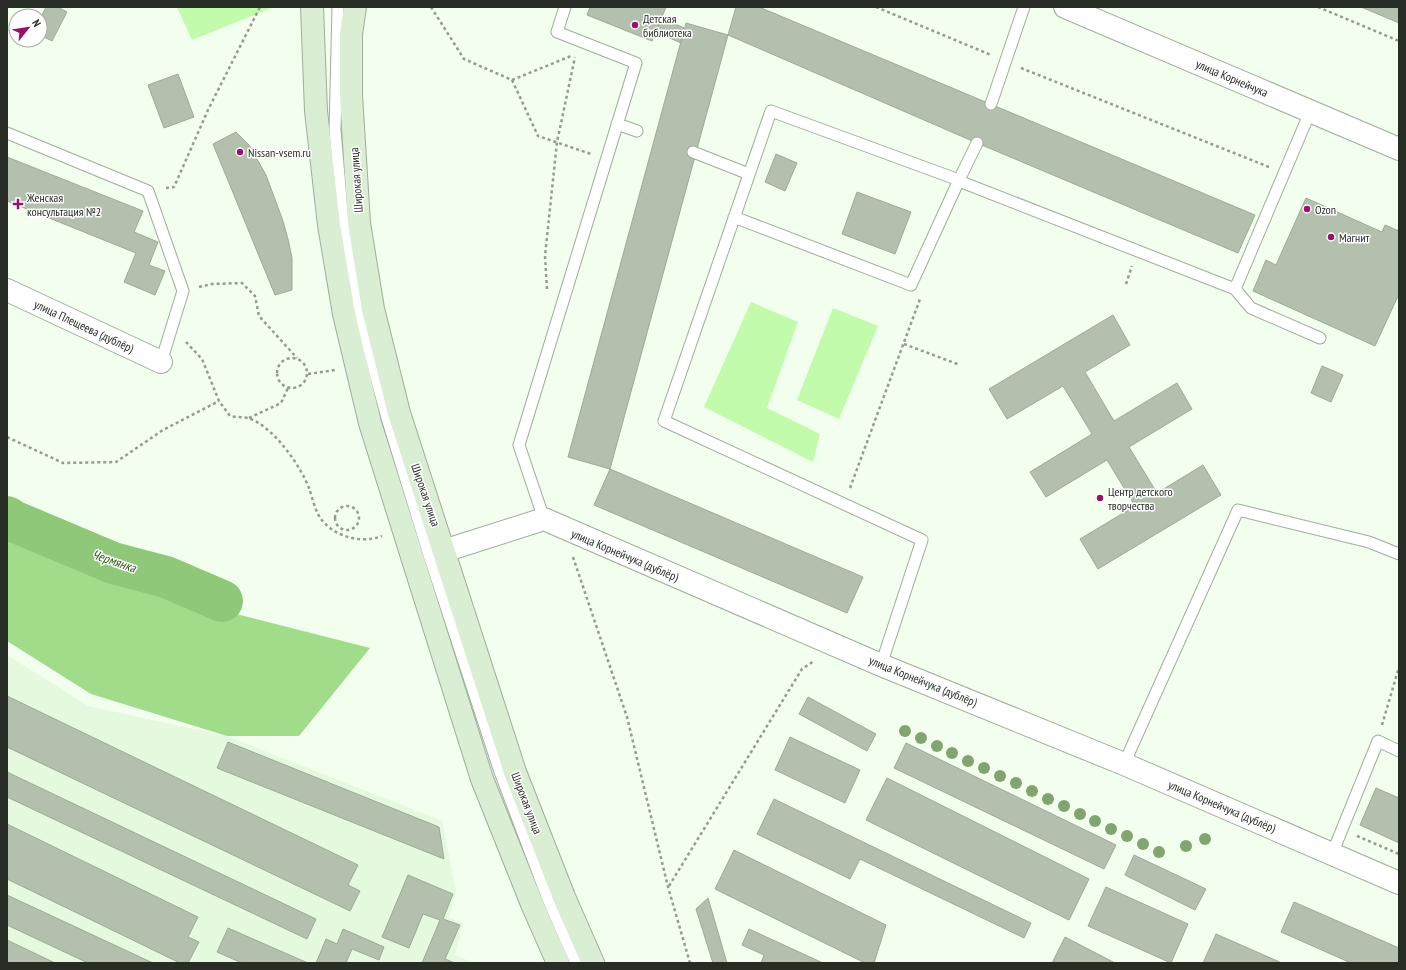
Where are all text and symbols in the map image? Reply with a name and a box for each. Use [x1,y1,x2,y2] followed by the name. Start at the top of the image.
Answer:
[8,8,48,48] north arrow
[643,11,692,40] place label: Детская библиотека
[29,17,44,29] text: N
[630,20,640,30] marker: Детская библиотека
[1194,56,1271,100] street label: улица Корнейчука
[248,145,311,160] place label: Nissan-vsem.ru
[235,147,245,157] marker: Nissan-vsem.ru
[346,147,366,213] street label: Широкая улица
[26,190,101,219] place label: Женская консультация №2
[12,198,24,210] marker: Женская консультация №2
[1315,202,1336,217] place label: Ozon
[1302,204,1312,214] marker: Ozon
[1339,230,1369,245] place label: Магнит
[1326,232,1336,242] marker: Магнит
[32,296,136,356] street label: улица Плещеева (дублёр)
[408,462,444,528] street label: Широкая улица
[1108,484,1173,513] place label: Центр детского творчества
[1095,493,1105,503] marker: Центр детского творчества
[569,526,681,584] street label: улица Корнейчука (дублёр)
[90,546,139,577] water label: Чермянка
[867,652,979,710] street label: улица Корнейчука (дублёр)
[508,770,546,836] street label: Широкая улица
[1166,777,1278,835] street label: улица Корнейчука (дублёр)

